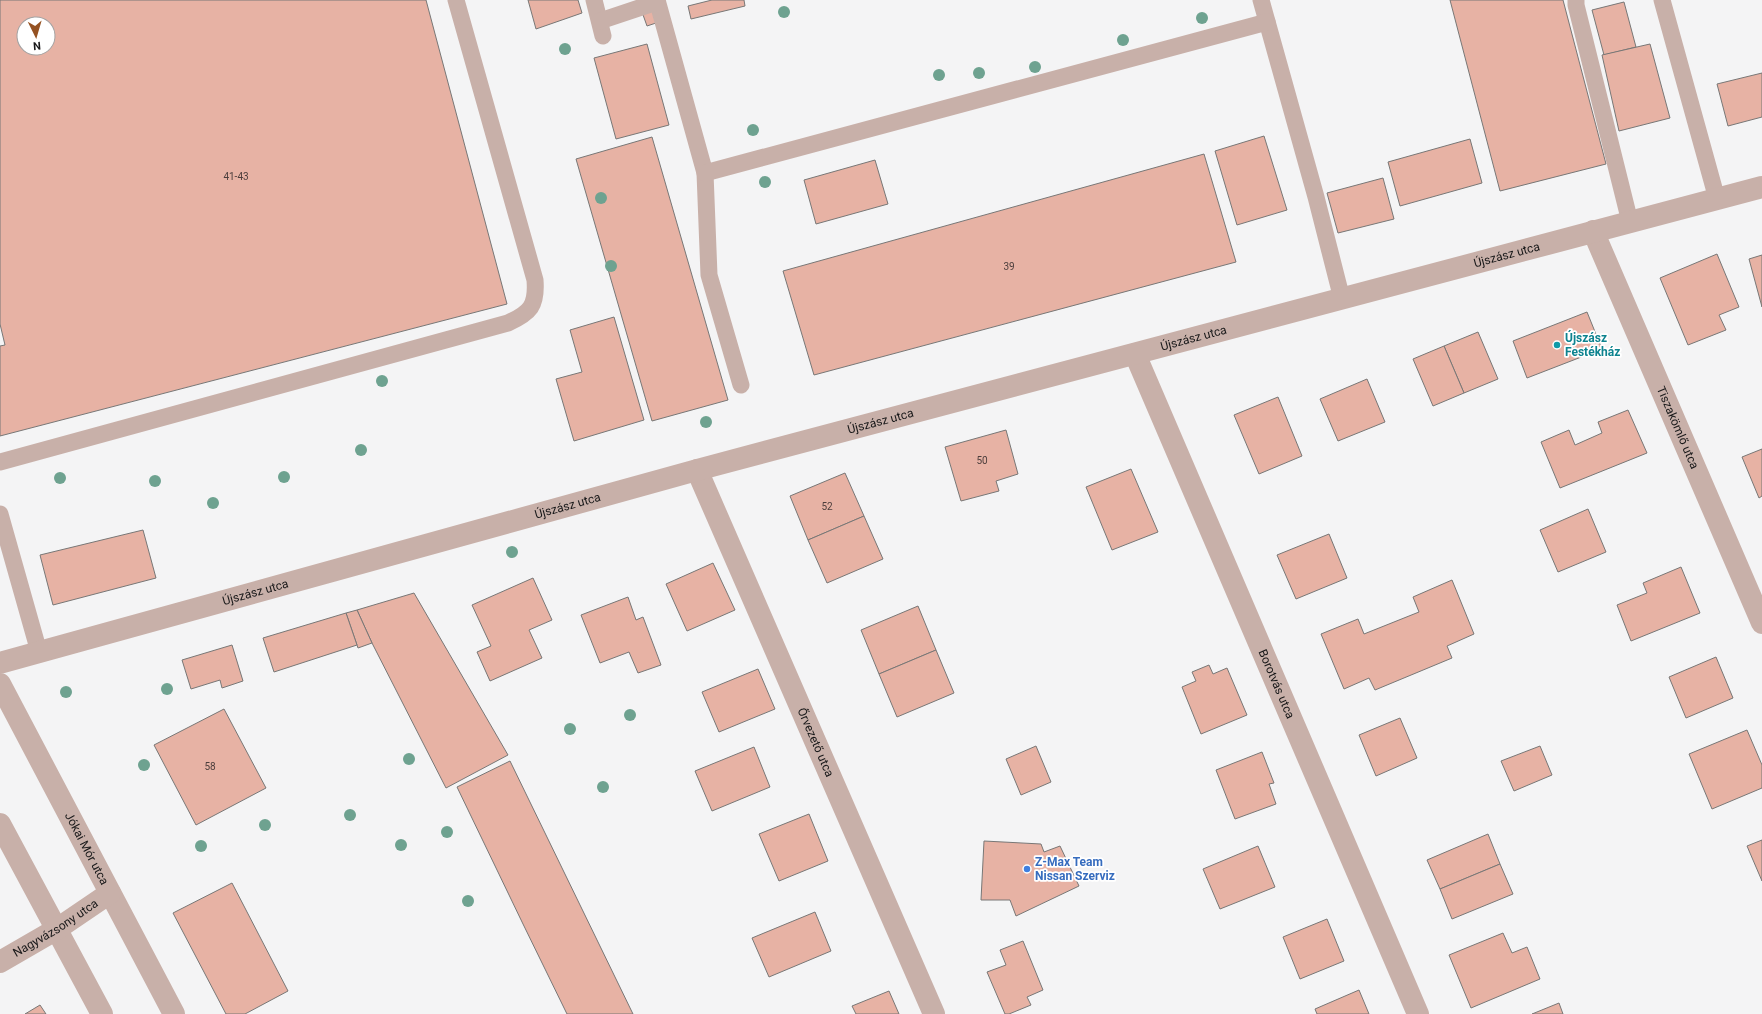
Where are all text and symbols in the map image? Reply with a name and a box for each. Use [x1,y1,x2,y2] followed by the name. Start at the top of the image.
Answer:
[16,16,56,56] north arrow
[32,39,41,52] text: N
[223,171,249,182] house number: 41-43
[1472,239,1541,270] street label: Újszász utca
[1003,261,1015,272] house number: 39
[1159,323,1228,354] street label: Újszász utca
[1565,330,1620,359] place label: Újszász Festékház
[1552,340,1562,350] marker: Újszász Festékház
[1654,384,1702,471] street label: Tiszakömlő utca
[846,406,915,437] street label: Újszász utca
[976,455,988,466] house number: 50
[533,490,602,522] street label: Újszász utca
[821,501,833,512] house number: 52
[221,576,290,608] street label: Újszász utca
[1255,647,1297,721] street label: Borotvás utca
[794,705,837,779] street label: Őrvezető utca
[204,761,216,772] house number: 58
[62,810,112,887] street label: Jókai Mór utca
[1035,855,1115,883] place label: Z-Max Team Nissan Szerviz
[1022,864,1032,874] marker: Z-Max Team Nissan Szerviz
[11,896,101,960] street label: Nagyvázsony utca

